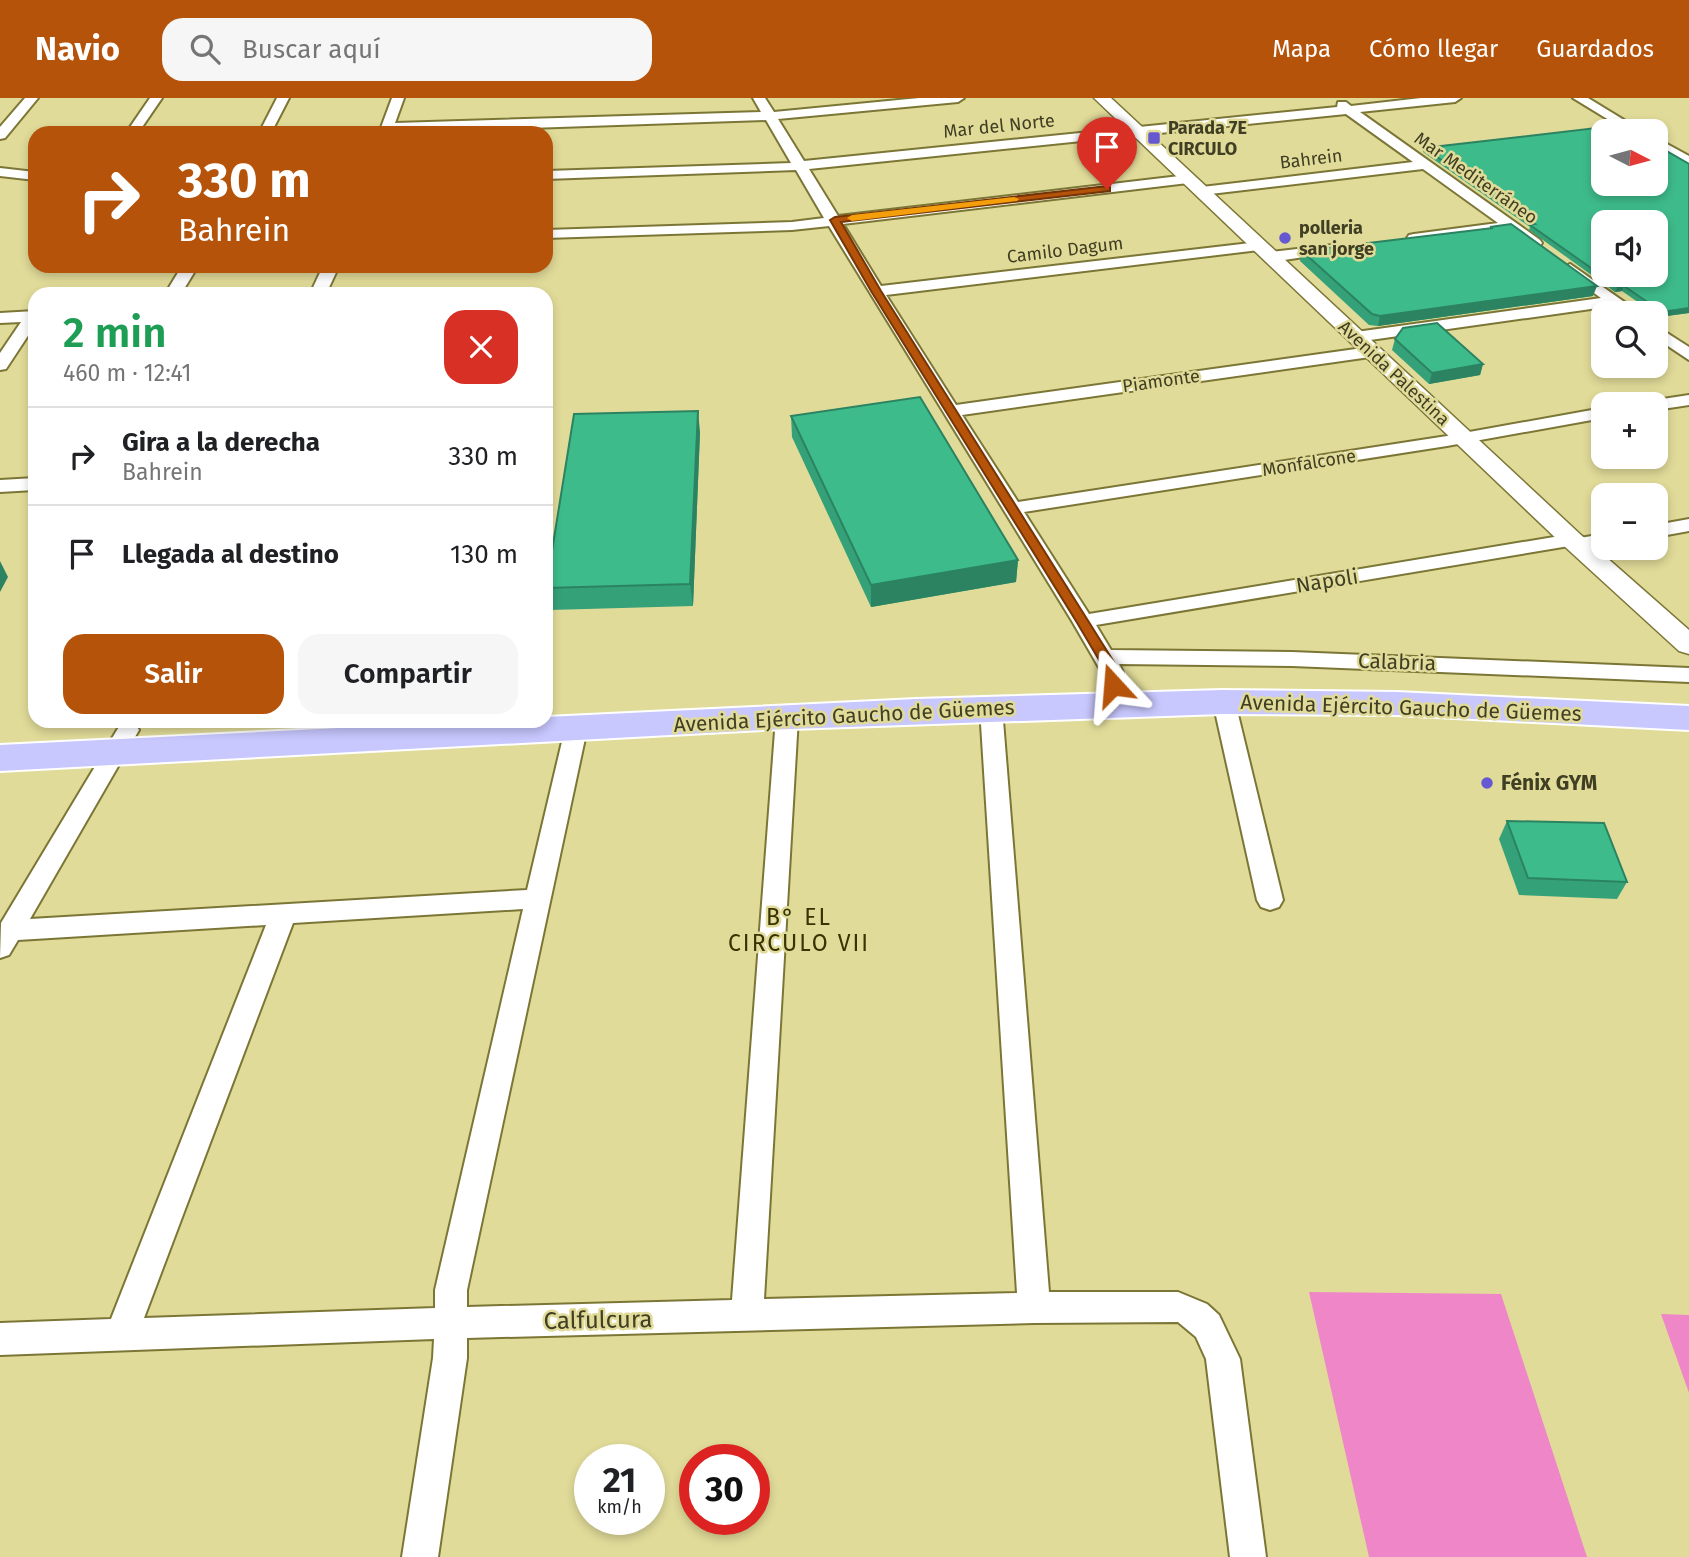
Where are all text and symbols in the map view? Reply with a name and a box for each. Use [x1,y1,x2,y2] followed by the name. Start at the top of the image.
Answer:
[162,18,652,81] search box
[35,29,120,69] text: Navio
[186,30,224,68] icon: search
[242,34,380,65] text: Buscar aquí
[1272,35,1331,63] text: Mapa
[1369,35,1498,63] text: Cómo llegar
[1536,35,1654,63] text: Guardados
[942,109,1056,143] street label: Mar del Norte
[1077,117,1137,189] pin
[1168,117,1247,160] place label: Parada 7E CIRCULO
[1591,119,1668,196] north arrow
[1591,119,1668,560] map controls
[1410,127,1542,229] street label: Mar Mediterráneo
[1088,128,1126,166] icon: arrive
[1146,130,1162,146] marker: Parada 7E CIRCULO
[1278,144,1344,174] street label: Bahrein
[178,151,311,210] text: 330 m
[63,154,154,245] icon: right
[1591,210,1668,287] button: sound
[178,211,290,249] text: Bahrein
[1299,217,1374,260] place label: polleria san jorge
[1277,230,1293,246] marker: polleria san jorge
[1006,232,1124,268] street label: Camilo Dagum
[1591,301,1668,378] button: search
[63,308,167,358] text: 2 min
[444,310,518,384] button: close
[1334,316,1454,430] street label: Avenida Palestina
[63,359,191,387] text: 460 m · 12:41
[1121,365,1201,397] street label: Piamonte
[1591,392,1668,469] button: +
[122,427,320,458] text: Gira a la derecha
[63,437,101,475] icon: right
[448,441,518,472] text: 330 m
[1261,445,1357,481] street label: Monfalcone
[122,458,203,486] text: Bahrein
[1591,483,1668,560] button: −
[63,535,101,573] icon: arrive
[122,539,339,570] text: Llegada al destino
[450,539,518,570] text: 130 m
[1294,563,1360,599] street label: Napoli
[63,634,284,714] button: Salir
[298,634,518,714] button: Compartir
[1076,648,1150,722] position arrow
[1357,648,1437,676] street label: Calabria
[1240,689,1582,727] street label: Avenida Ejército Gaucho de Güemes
[673,694,1015,738] street label: Avenida Ejército Gaucho de Güemes
[1501,770,1597,796] place label: Fénix GYM
[1479,775,1495,791] marker: Fénix GYM
[728,903,870,957] district label: B° EL CIRCULO VII
[543,1305,653,1335] street label: Calfulcura
[679,1444,770,1535] speed limit sign: 30
[603,1459,636,1501] text: 21
[597,1496,642,1518] text: km/h

